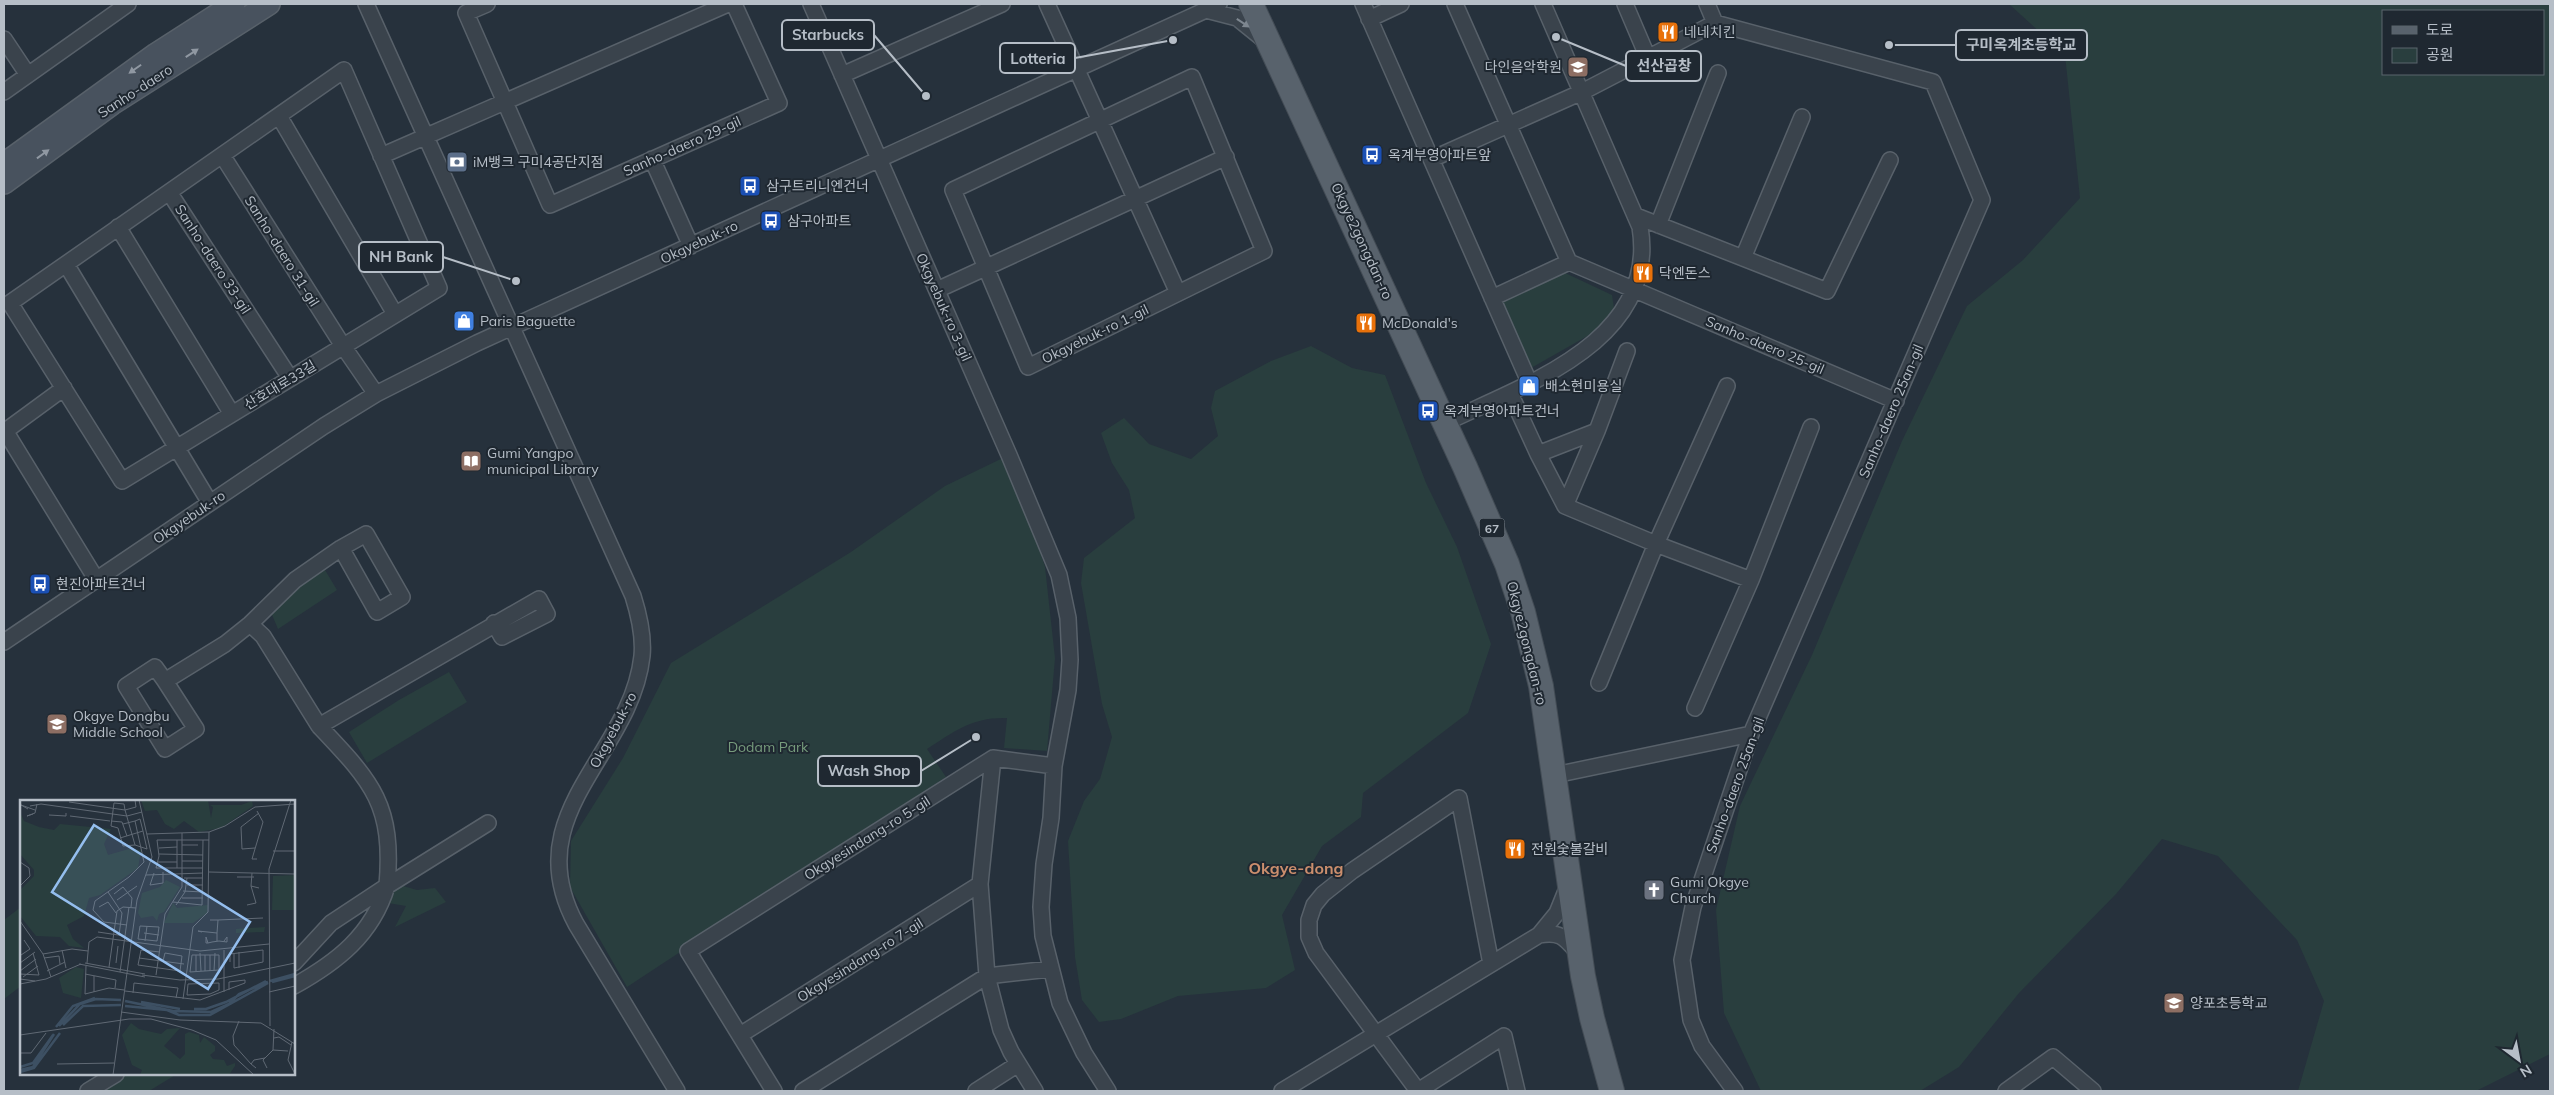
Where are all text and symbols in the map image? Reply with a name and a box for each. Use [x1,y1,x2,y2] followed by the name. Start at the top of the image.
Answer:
[2382,10,2544,75] legend
[1236,18,1250,28] one-way arrow
[782,20,874,50] callout: Starbucks
[1656,20,1680,44] restaurant icon: 네네치킨
[2426,20,2454,39] text: 도로
[1684,23,1736,41] place label: 네네치킨
[792,25,864,44] text: Starbucks
[1956,30,2087,60] callout: 구미옥계초등학교
[1966,35,2076,54] text: 구미옥계초등학교
[1000,43,1075,73] callout: Lotteria
[2426,45,2454,64] text: 공원
[185,48,199,58] one-way arrow
[1010,49,1066,68] text: Lotteria
[1626,51,1701,81] callout: 선산곱창
[1566,55,1590,79] school or university icon: 다인음악학원
[1636,56,1692,75] text: 선산곱창
[1485,58,1562,76] place label: 다인음악학원
[94,60,176,122] street label: Sanho-daero
[128,64,142,74] one-way arrow
[620,112,744,180] street label: Sanho-daero 29-gil
[1360,143,1384,167] bus stop icon: 옥계부영아파트앞
[1388,146,1491,164] place label: 옥계부영아파트앞
[36,149,50,159] one-way arrow
[445,150,469,174] bank icon: iM뱅크 구미4공단지점
[473,153,603,171] place label: iM뱅크 구미4공단지점
[738,174,762,198] bus stop icon: 삼구트리니엔건너
[766,177,869,195] place label: 삼구트리니엔건너
[1327,180,1397,302] street label: Okgye2gongdan-ro
[241,192,323,310] street label: Sanho-daero 31-gil
[171,201,255,317] street label: Sanho-daero 33-gil
[759,209,783,233] bus stop icon: 삼구아파트
[787,212,852,230] place label: 삼구아파트
[657,216,741,268] street label: Okgyebuk-ro
[359,242,443,272] callout: NH Bank
[369,247,434,266] text: NH Bank
[912,250,976,364] street label: Okgyebuk-ro 3-gil
[1631,261,1655,285] restaurant icon: 닥엔돈스
[1659,264,1711,282] place label: 닥엔돈스
[1039,300,1151,368] street label: Okgyebuk-ro 1-gil
[452,309,476,333] shop icon: Paris Baguette
[1354,311,1378,335] restaurant icon: McDonald's
[480,312,575,330] place label: Paris Baguette
[1703,312,1827,378] street label: Sanho-daero 25-gil
[1382,314,1458,332] place label: McDonald's
[1855,341,1927,481] street label: Sanho-daero 25an-gil
[241,356,319,414] street label: 산호대로33길
[1517,374,1541,398] shop icon: 배소현미용실
[1545,377,1622,395] place label: 배소현미용실
[1416,399,1440,423] bus stop icon: 옥계부영아파트건너
[1444,402,1560,420] place label: 옥계부영아파트건너
[487,444,599,478] place label: Gumi Yangpo municipal Library
[459,449,483,473] library icon: Gumi Yangpo municipal Library
[149,486,229,548] street label: Okgyebuk-ro
[1480,518,1504,538] road number: 67
[28,572,52,596] bus stop icon: 현진아파트건너
[56,575,146,593] place label: 현진아파트건너
[1503,579,1551,707] street label: Okgye2gongdan-ro
[585,689,641,771] street label: Okgyebuk-ro
[73,707,169,741] place label: Okgye Dongbu Middle School
[45,712,69,736] school or university icon: Okgye Dongbu Middle School
[1702,714,1768,856] street label: Sanho-daero 25an-gil
[728,738,809,756] park label: Dodam Park
[818,756,921,786] callout: Wash Shop
[828,761,910,780] text: Wash Shop
[801,792,933,884] street label: Okgyesindang-ro 5-gil
[20,800,295,1075] inset map
[1503,837,1527,861] restaurant icon: 전원숯불갈비
[1531,840,1608,858] place label: 전원숯불갈비
[1249,858,1344,878] district label: Okgye-dong
[1670,873,1749,907] place label: Gumi Okgye Church
[1642,878,1666,902] church icon: Gumi Okgye Church
[794,914,926,1006] street label: Okgyesindang-ro 7-gil
[2162,991,2186,1015] school or university icon: 양포초등학교
[2190,994,2267,1012] place label: 양포초등학교
[2494,1035,2544,1085] north arrow
[2517,1061,2535,1081] text: N

